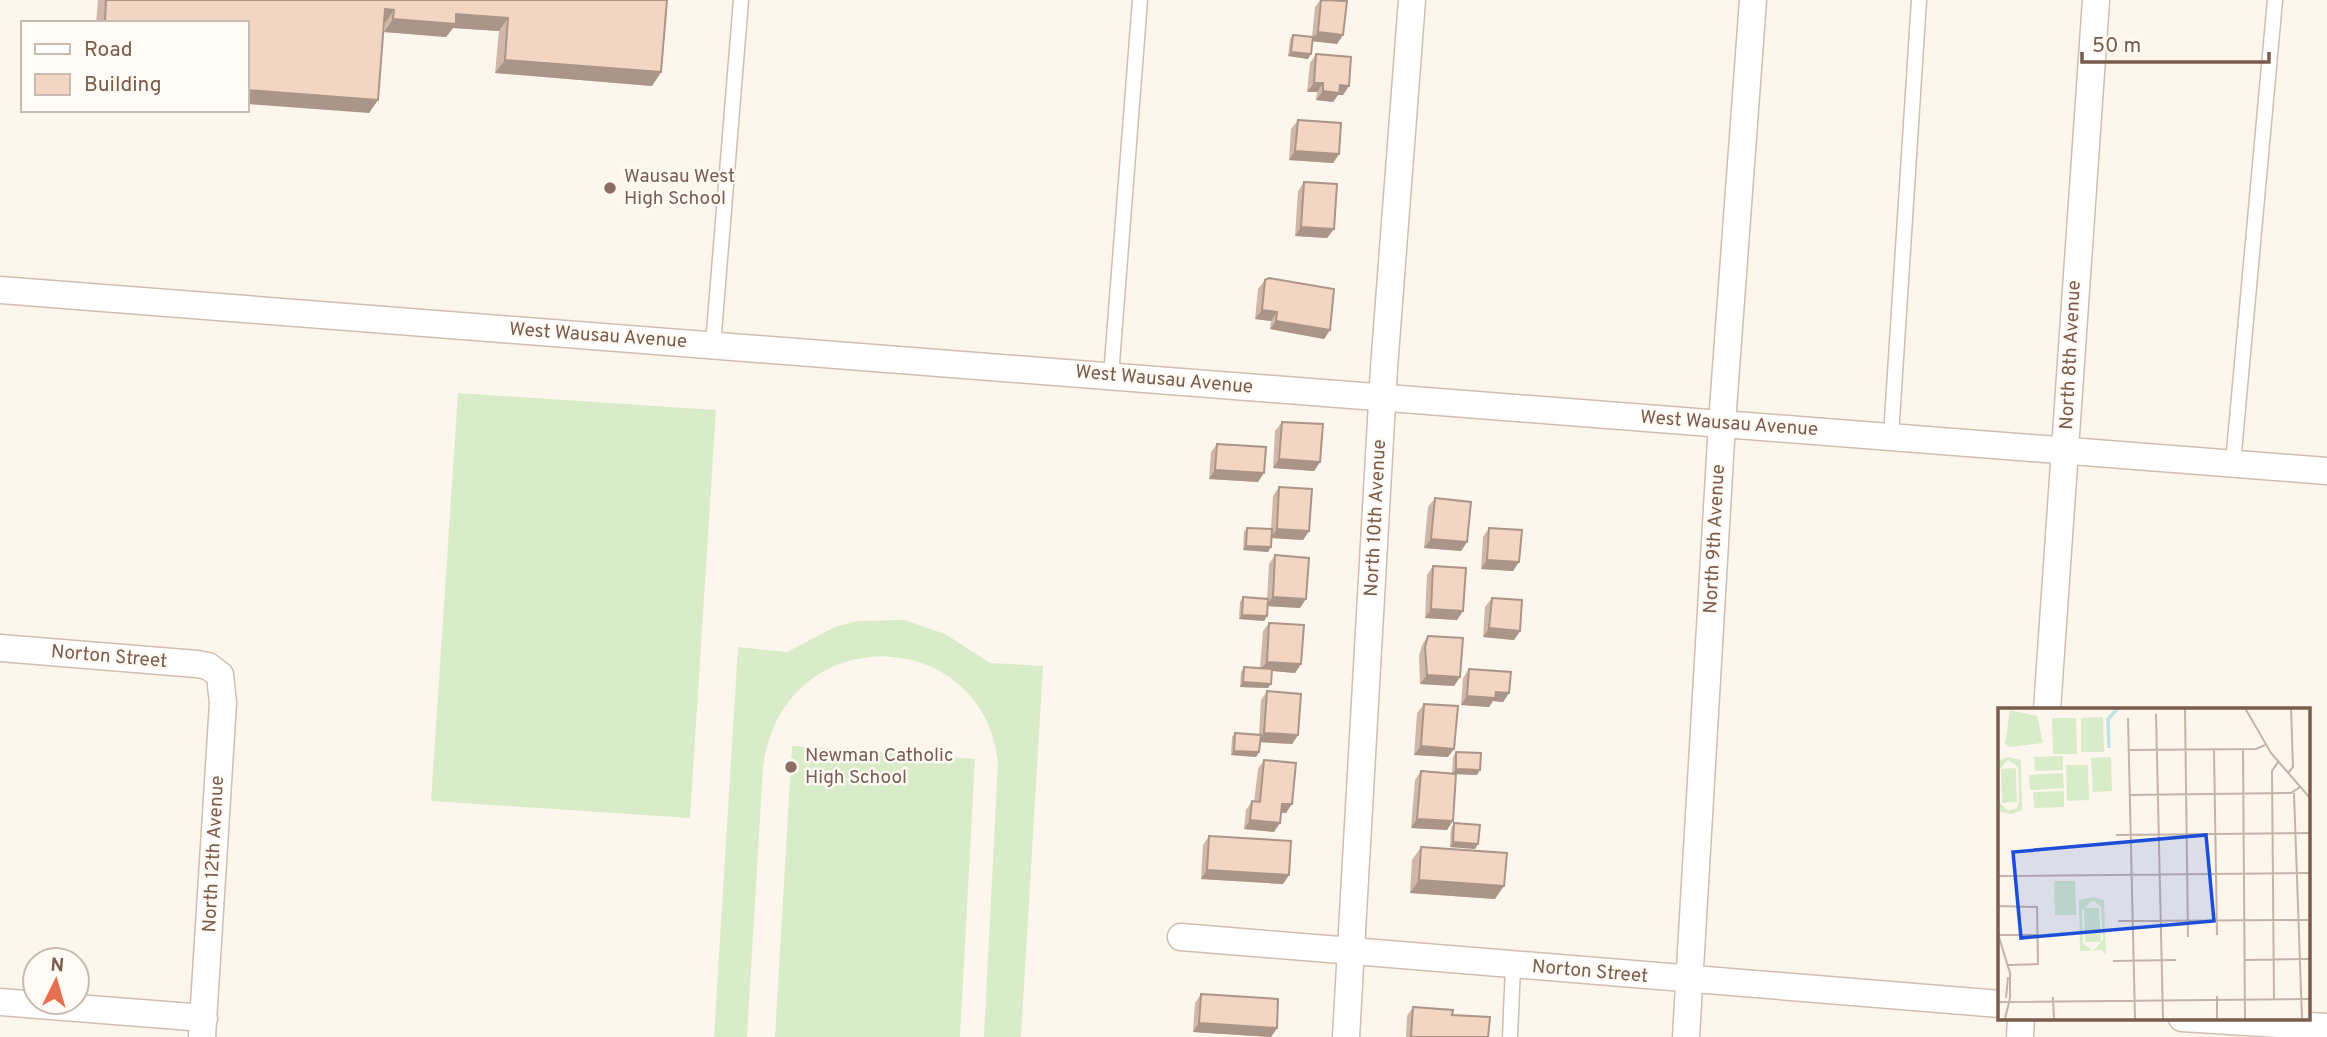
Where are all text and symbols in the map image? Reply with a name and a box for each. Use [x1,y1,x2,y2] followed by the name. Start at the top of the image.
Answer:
[21,21,248,112] legend
[2082,21,2269,65] scale bar
[2092,33,2141,60] text: 50 m
[84,37,133,64] text: Road
[84,72,162,99] text: Building
[624,165,735,211] place label: Wausau West High School
[602,180,618,196] marker: Wausau West High School
[2055,280,2087,430] street label: North 8th Avenue
[508,318,688,354] street label: West Wausau Avenue
[1074,360,1254,400] street label: West Wausau Avenue
[1639,406,1819,442] street label: West Wausau Avenue
[1360,439,1392,597] street label: North 10th Avenue
[1699,464,1731,614] street label: North 9th Avenue
[50,640,168,674] street label: Norton Street
[1998,708,2310,1020] inset map
[805,744,953,790] place label: Newman Catholic High School
[783,759,799,775] marker: Newman Catholic High School
[198,775,230,933] street label: North 12th Avenue
[21,946,91,1016] north arrow
[49,954,65,979] text: N
[1531,955,1649,989] street label: Norton Street

